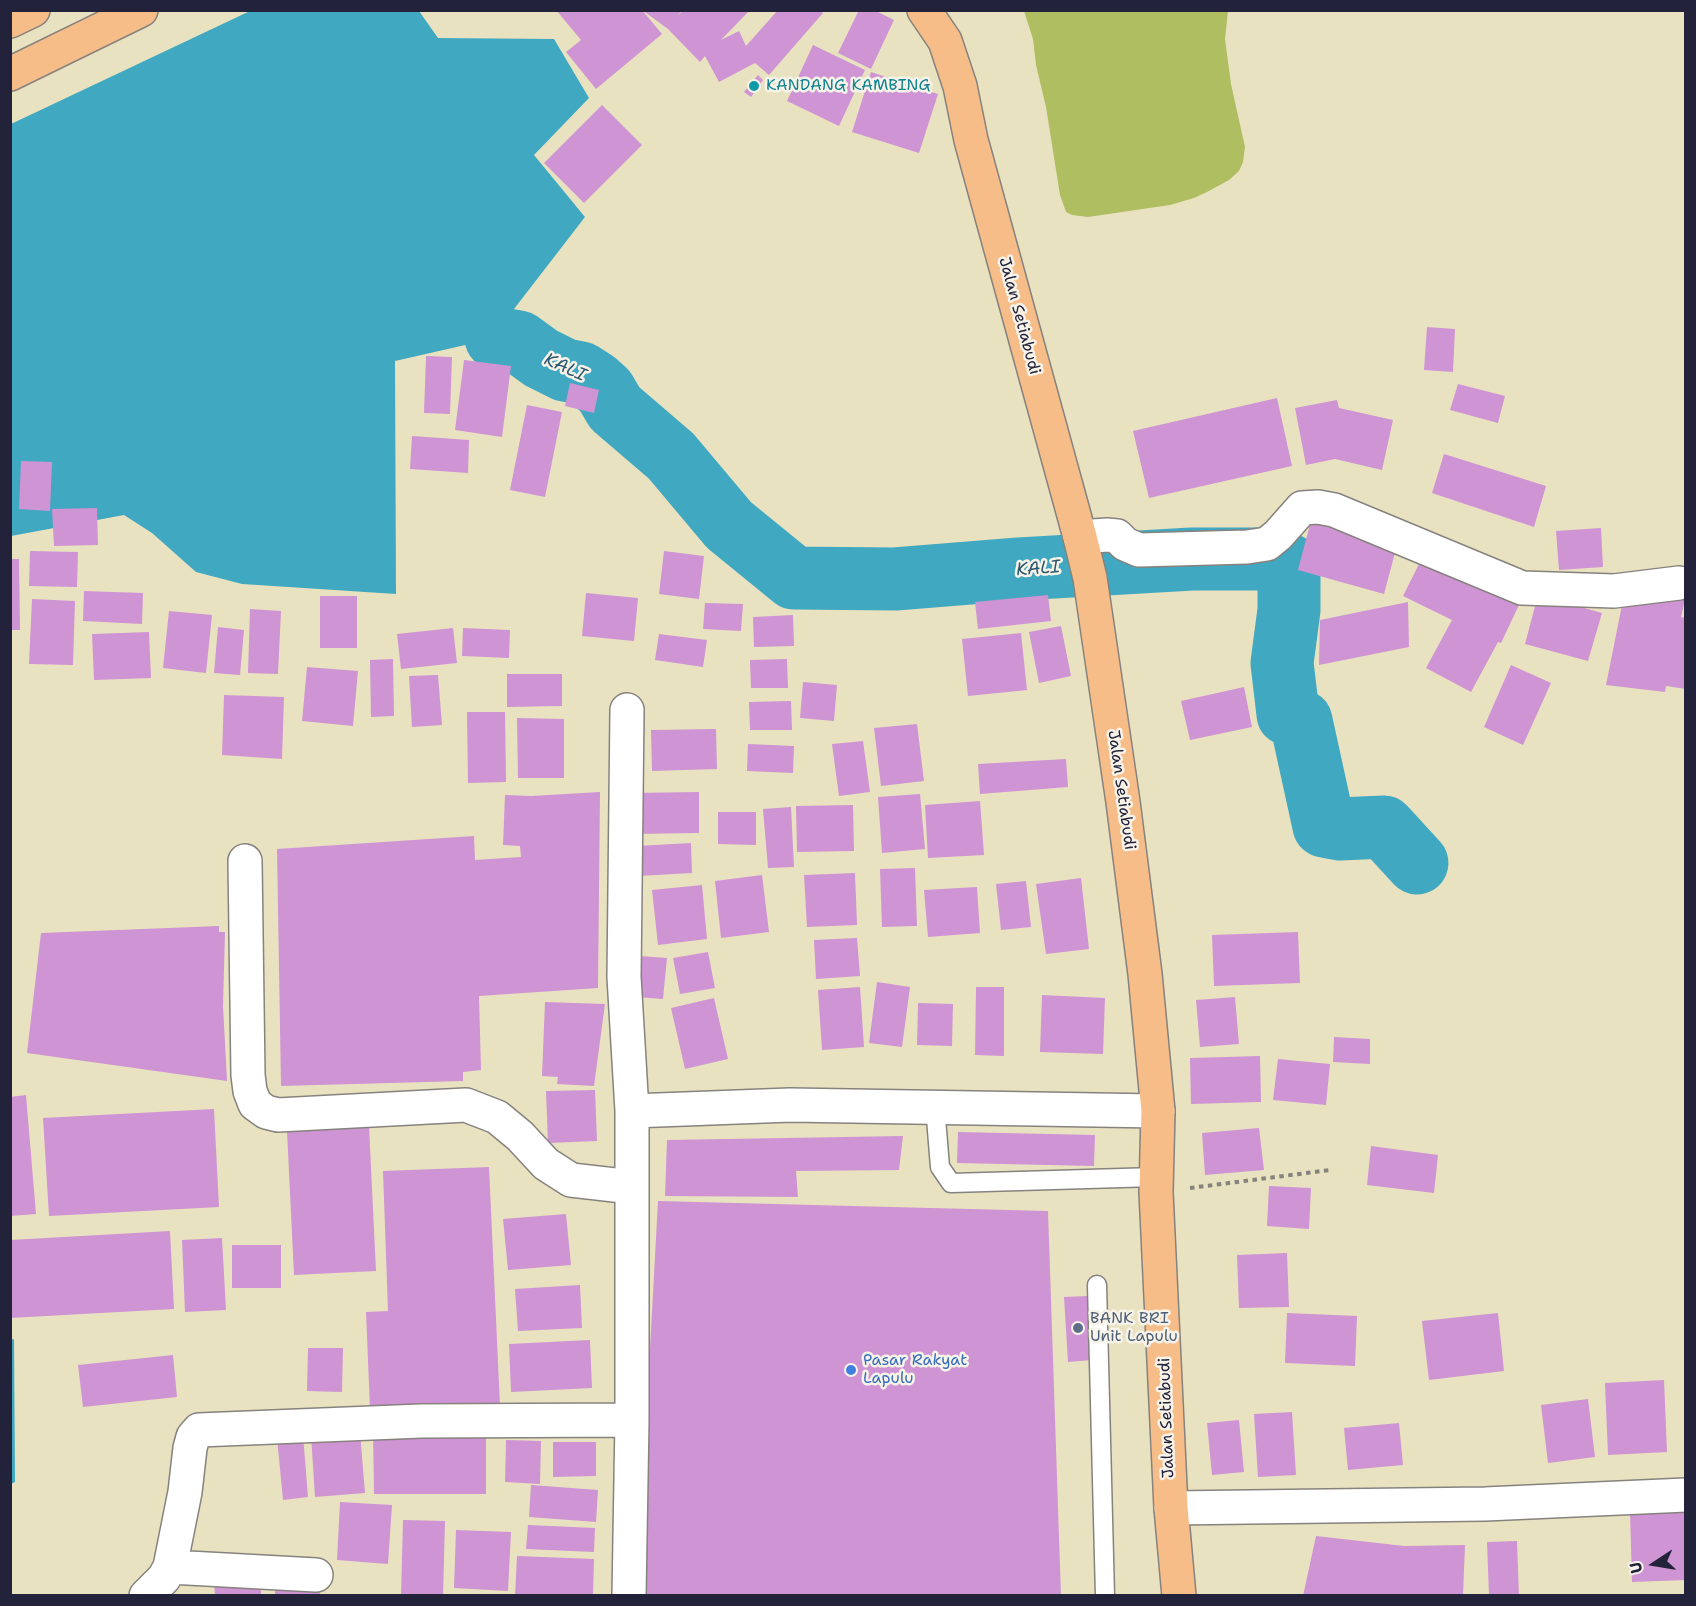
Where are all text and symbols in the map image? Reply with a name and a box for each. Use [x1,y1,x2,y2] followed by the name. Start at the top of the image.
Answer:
[766,76,931,96] place label: KANDANG KAMBING
[747,79,761,93] marker: KANDANG KAMBING
[994,255,1044,377] street label: Jalan Setiabudi
[541,349,589,387] water label: KALI
[1015,557,1061,581] water label: KALI
[1103,729,1139,851] street label: Jalan Setiabudi
[1090,1309,1178,1347] place label: BANK BRI Unit Lapulu
[1071,1321,1085,1335] marker: BANK BRI Unit Lapulu
[863,1351,967,1389] place label: Pasar Rakyat Lapulu
[1155,1357,1179,1479] street label: Jalan Setiabudi
[844,1363,858,1377] marker: Pasar Rakyat Lapulu
[1624,1534,1684,1594] north arrow
[1624,1560,1647,1575] text: U

